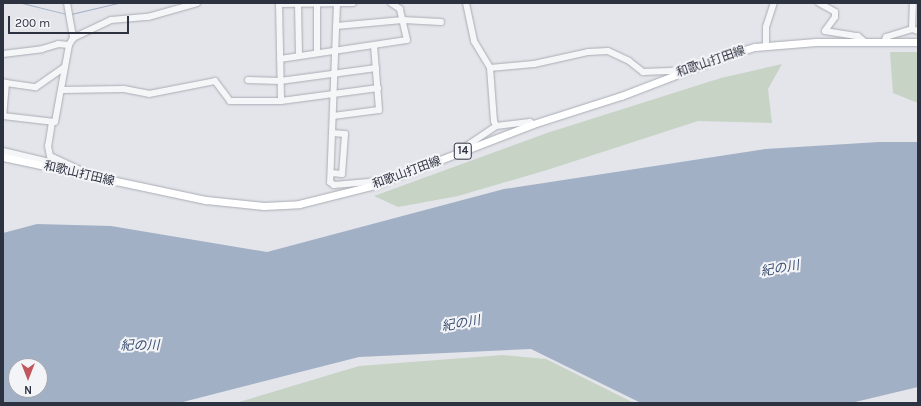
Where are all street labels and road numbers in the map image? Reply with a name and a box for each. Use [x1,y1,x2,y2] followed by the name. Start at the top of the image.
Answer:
[675,43,747,81] street label: 和歌山打田線
[453,142,473,160] road number: 14
[371,154,443,192] street label: 和歌山打田線
[42,159,116,189] street label: 和歌山打田線

